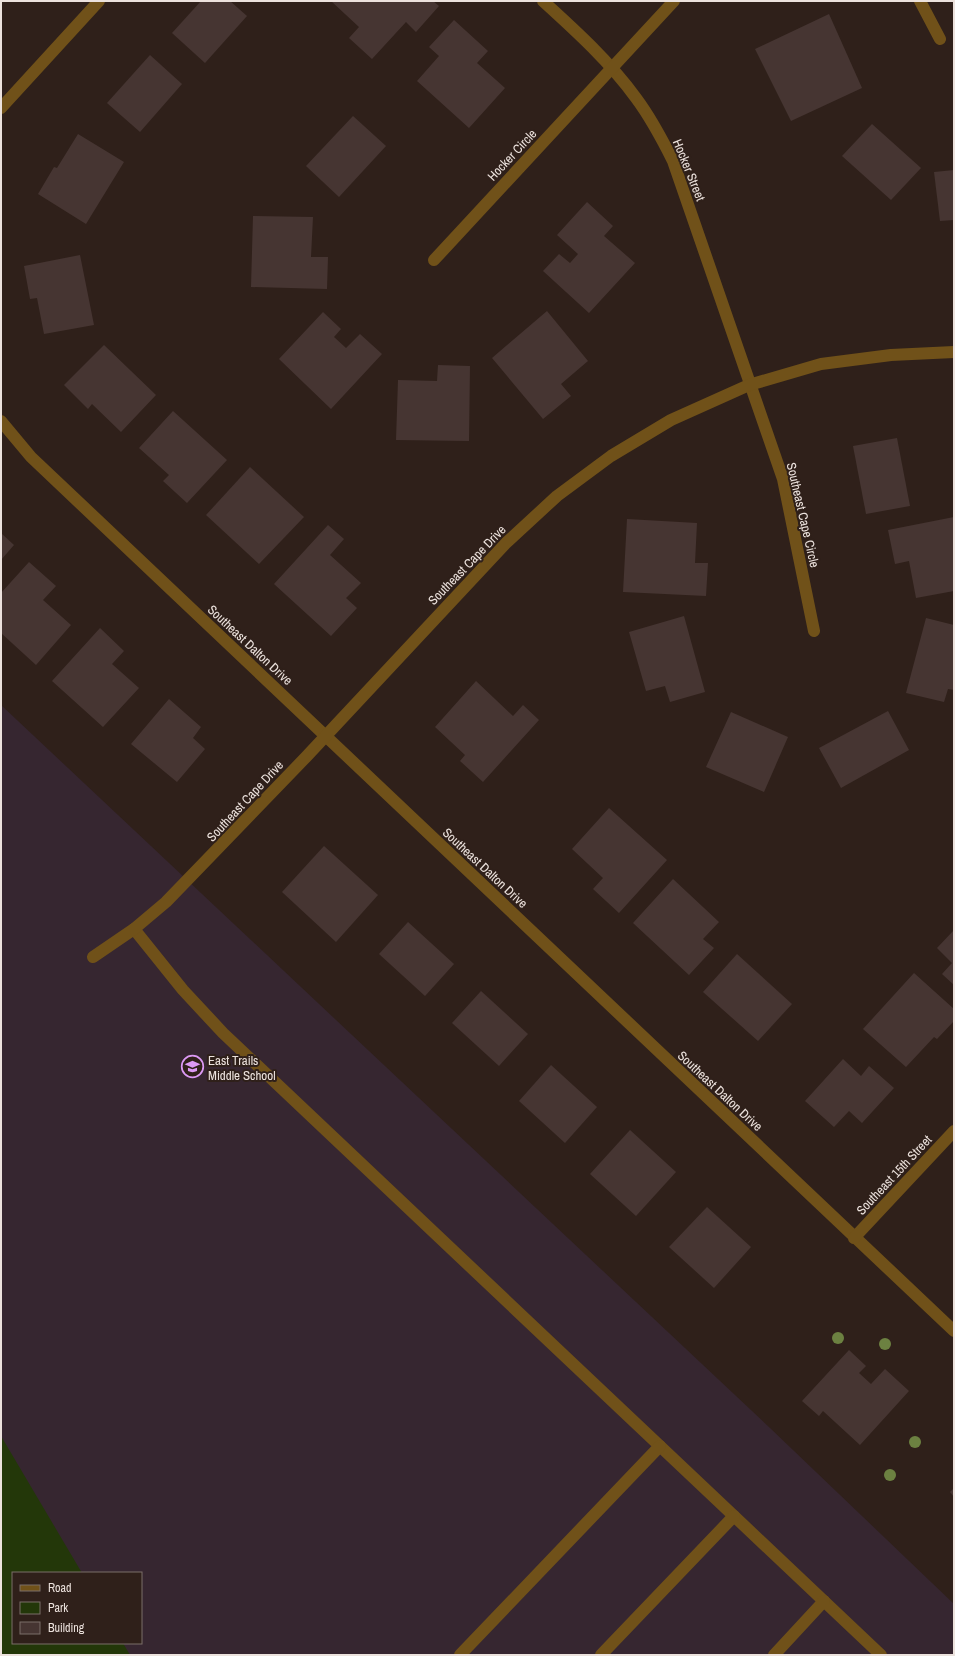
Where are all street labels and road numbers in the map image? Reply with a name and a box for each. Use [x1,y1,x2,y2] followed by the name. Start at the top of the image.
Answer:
[484,126,540,184] street label: Hocker Circle
[669,137,709,203] street label: Hocker Street
[783,461,823,569] street label: Southeast Cape Circle
[424,521,510,609] street label: Southeast Cape Drive
[204,601,296,689] street label: Southeast Dalton Drive
[203,757,287,845] street label: Southeast Cape Drive
[439,824,531,912] street label: Southeast Dalton Drive
[674,1047,766,1135] street label: Southeast Dalton Drive
[853,1131,935,1219] street label: Southeast 15th Street

